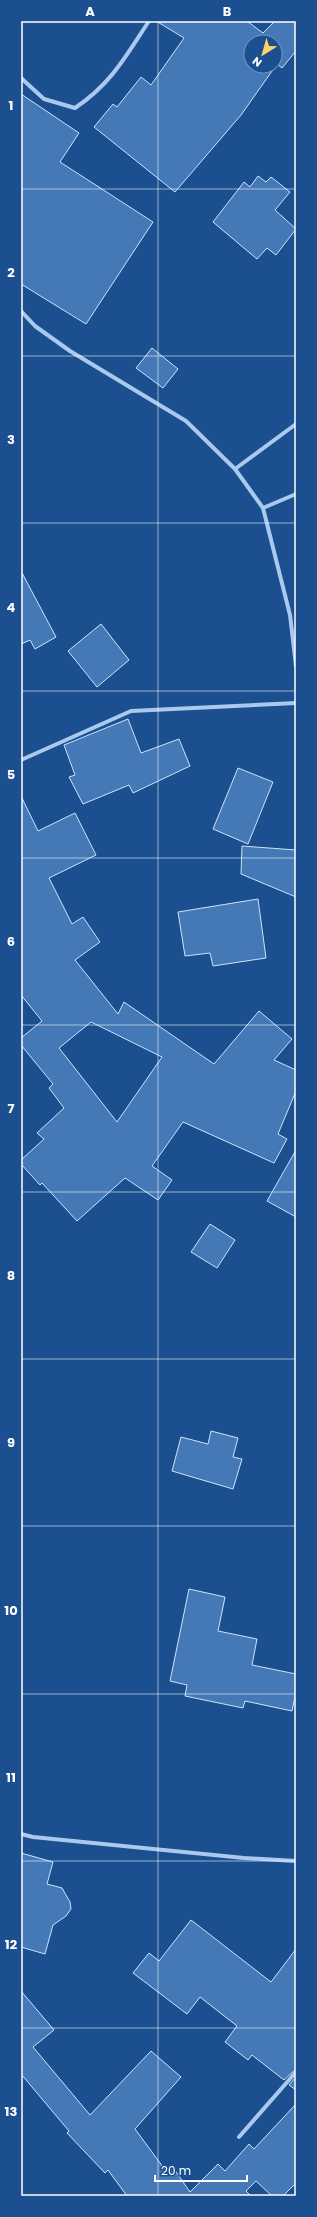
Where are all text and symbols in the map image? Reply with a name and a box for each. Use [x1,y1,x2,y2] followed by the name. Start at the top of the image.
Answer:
[85,2,95,21] text: A
[223,2,232,21] text: B
[243,34,283,74] north arrow
[249,53,265,71] text: N
[9,96,13,115] text: 1
[7,263,15,282] text: 2
[7,430,15,449] text: 3
[7,598,16,617] text: 4
[7,765,15,784] text: 5
[7,932,15,951] text: 6
[8,1099,15,1118] text: 7
[7,1266,15,1285] text: 8
[7,1433,15,1452] text: 9
[4,1601,18,1620] text: 10
[6,1768,16,1787] text: 11
[5,1935,18,1954] text: 12
[5,2102,18,2121] text: 13
[155,2157,247,2183] scale bar
[161,2162,191,2179] text: 20 m

